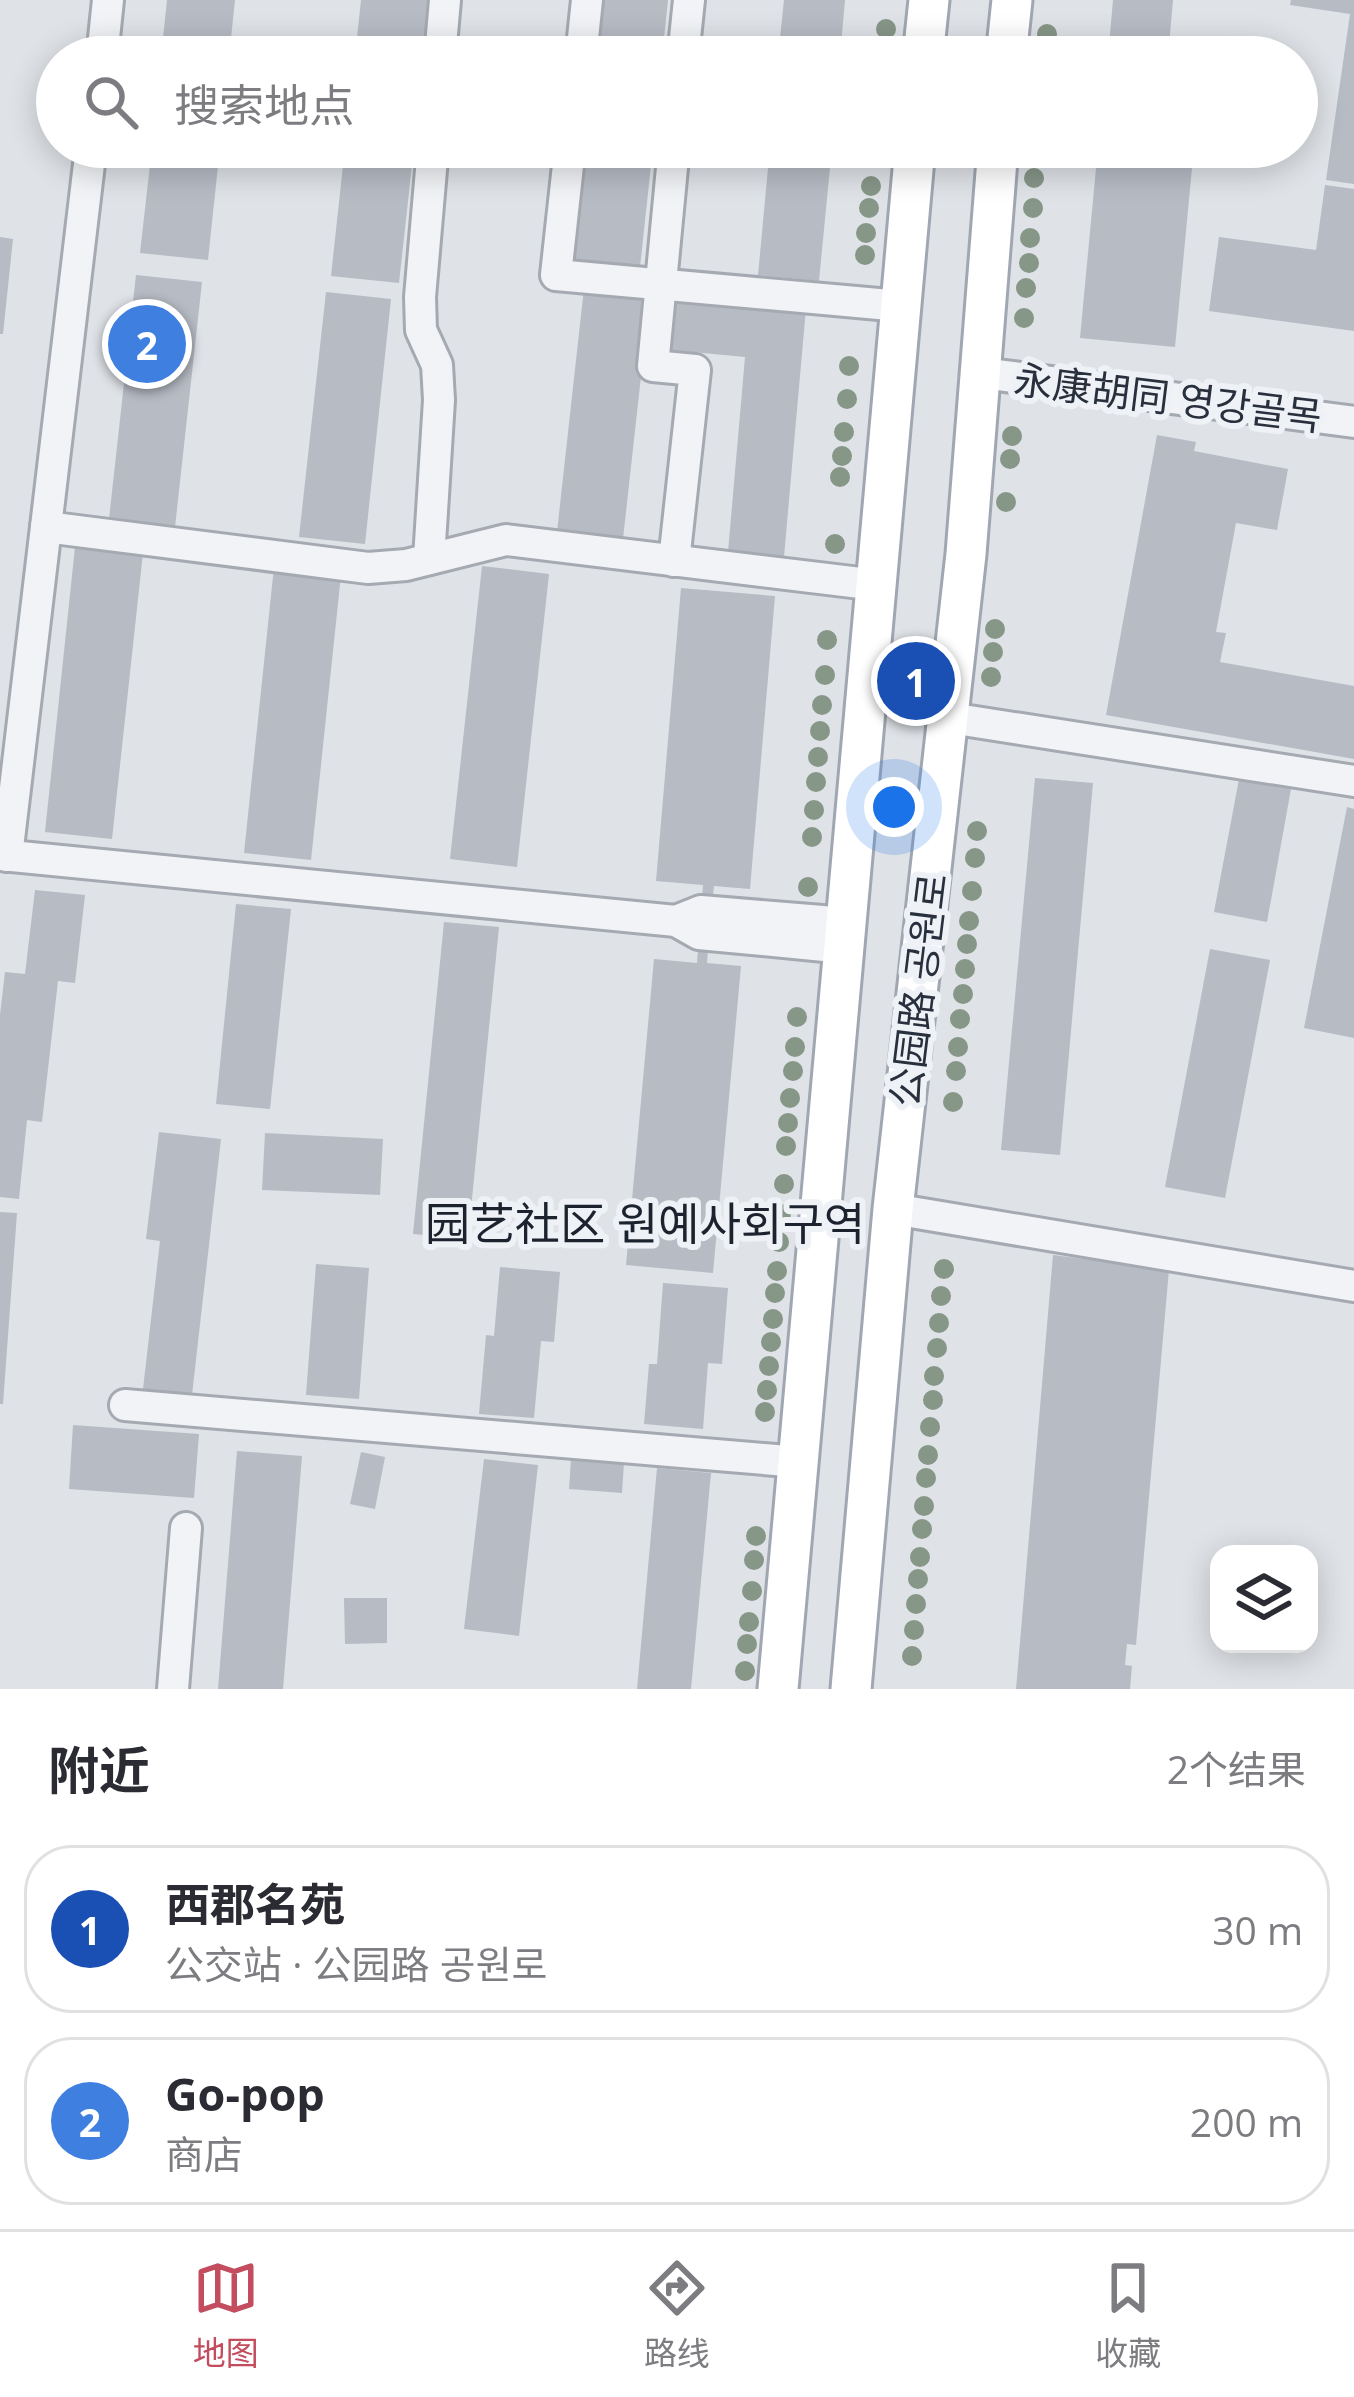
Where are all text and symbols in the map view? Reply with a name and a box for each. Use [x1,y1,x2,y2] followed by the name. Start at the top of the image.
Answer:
[36,36,1318,168] search box
[78,69,144,135] icon: search
[174,74,354,135] text: 搜索地点
[108,299,186,389] pin: 2
[1011,351,1325,442] street label: 永康胡同 영강골목
[877,636,955,726] pin: 1
[864,777,924,837] your location
[877,870,958,1110] street label: 公园路 공원로
[425,1192,865,1253] district label: 园艺社区 원예사회구역
[1210,1545,1318,1653] map controls
[1210,1545,1318,1653] button: layers
[48,1734,150,1804] text: 附近
[1167,1742,1306,1795] text: 2个结果
[165,1873,345,1934] text: 西郡名苑
[79,1903,101,1956] text: 1
[1212,1903,1303,1956] text: 30 m
[165,1937,547,1990] text: 公交站 · 公园路 공원로
[165,2063,325,2124] text: Go-pop
[79,2095,101,2148] text: 2
[1190,2095,1303,2148] text: 200 m
[165,2127,243,2180] text: 商店
[193,2255,259,2375] tab: 地图
[644,2255,710,2375] tab: 路线
[1095,2255,1161,2375] tab: 收藏

